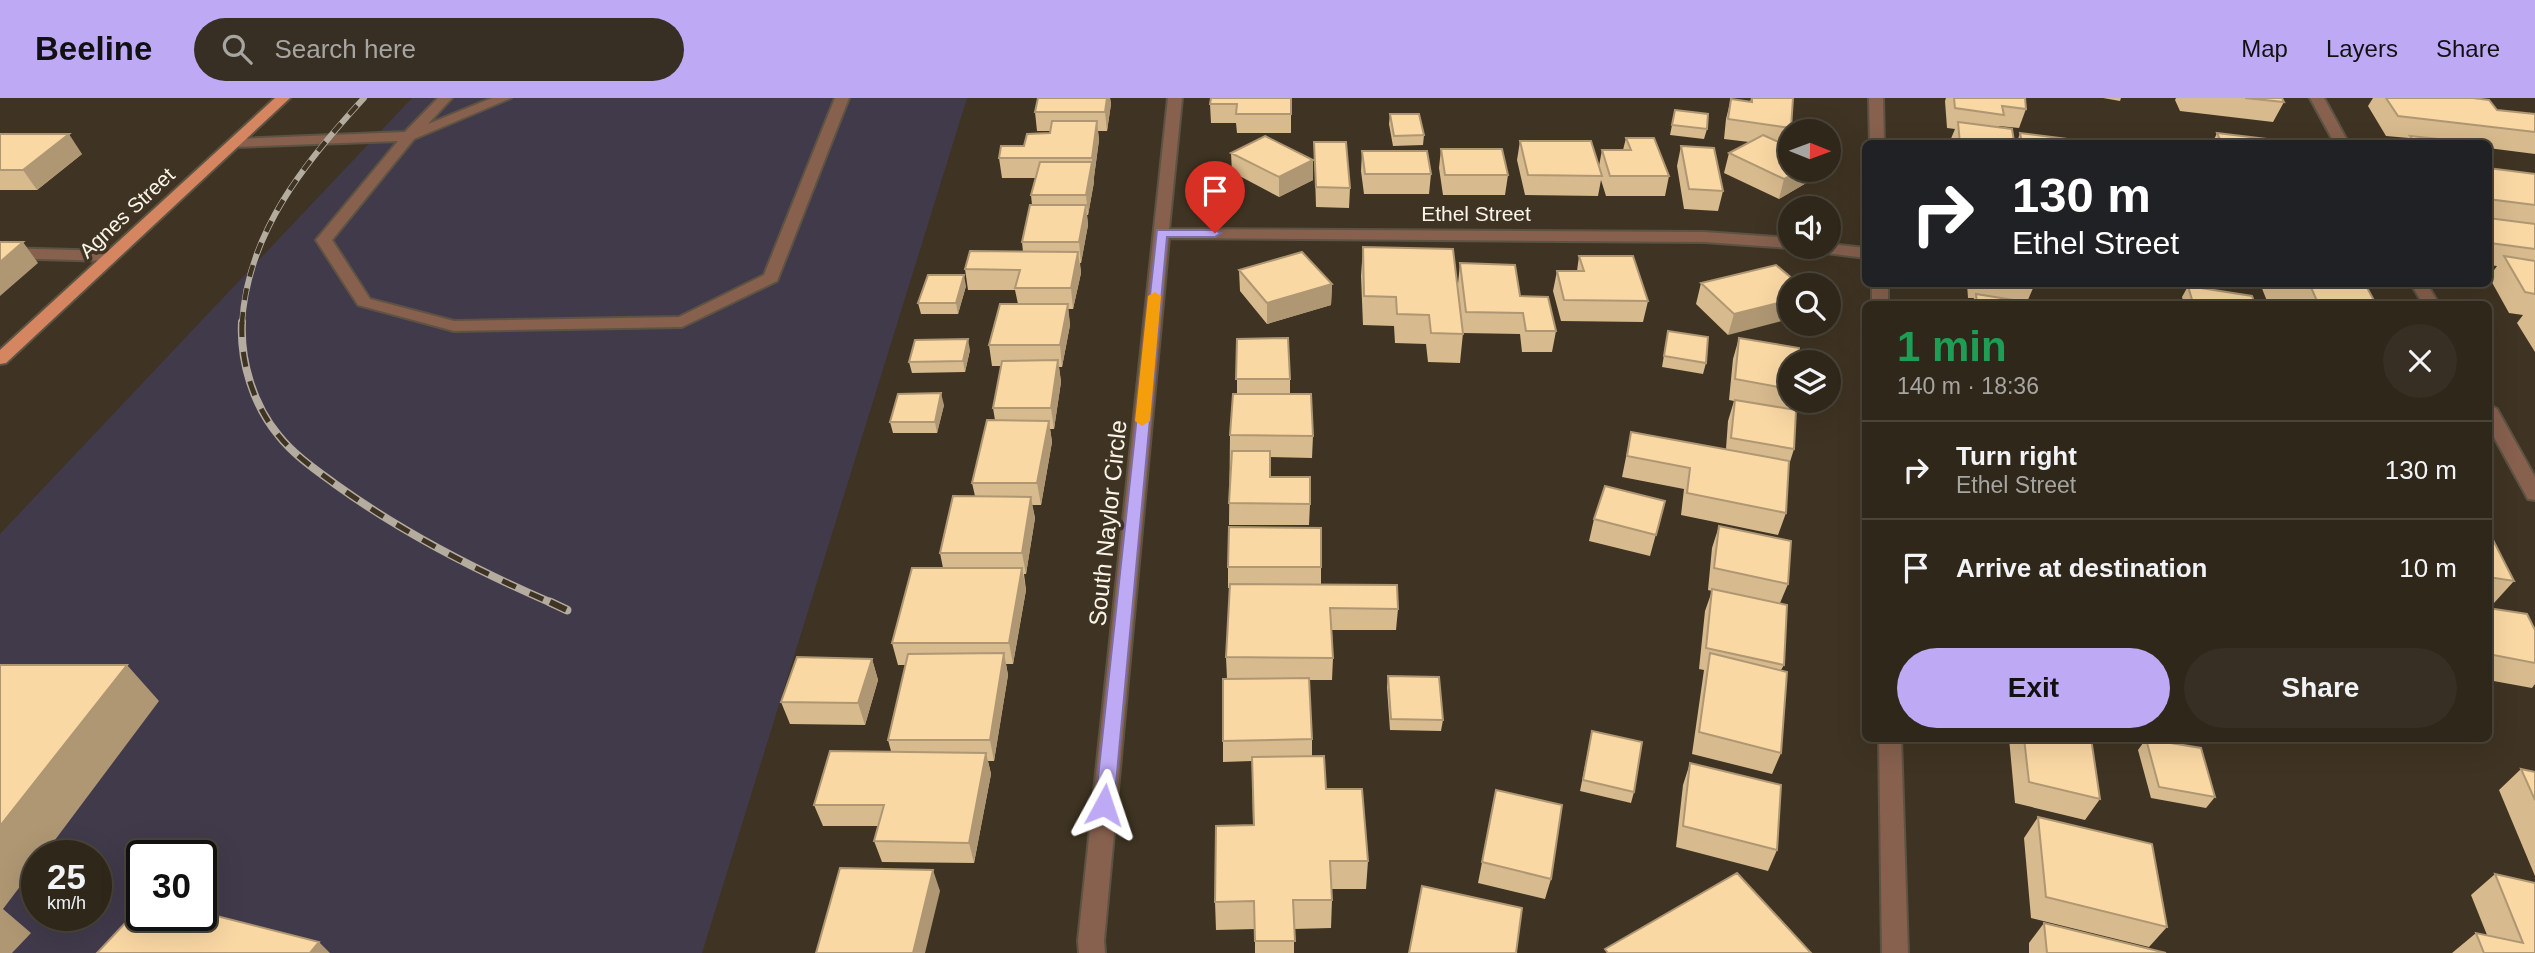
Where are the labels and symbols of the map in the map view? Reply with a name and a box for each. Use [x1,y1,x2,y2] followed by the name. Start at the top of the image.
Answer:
[1778,119,1841,182] north arrow
[1185,161,1245,233] pin
[74,163,179,262] street label: Agnes Street
[1421,202,1531,225] street label: Ethel Street
[1083,419,1132,627] street label: South Naylor Circle
[1067,768,1141,842] position arrow
[126,840,217,931] speed limit sign: 30

